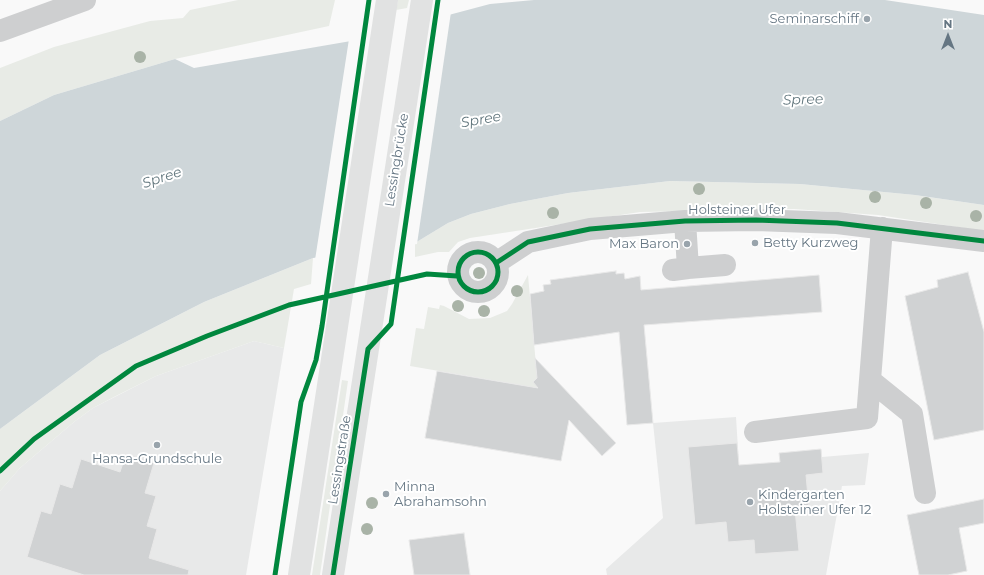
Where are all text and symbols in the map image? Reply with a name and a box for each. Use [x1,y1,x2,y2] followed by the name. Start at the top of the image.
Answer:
[770,11,859,27] place label: Seminarschiff
[862,14,872,24] marker: Seminarschiff
[928,16,968,56] north arrow
[944,17,952,31] text: N
[782,91,824,109] water label: Spree
[460,108,502,132] water label: Spree
[382,112,412,208] street label: Lessingbrücke
[140,164,184,192] water label: Spree
[688,202,786,218] street label: Holsteiner Ufer
[763,235,858,251] place label: Betty Kurzweg
[609,236,679,252] place label: Max Baron
[750,238,760,248] marker: Betty Kurzweg
[682,239,692,249] marker: Max Baron
[325,414,355,506] street label: Lessingstraße
[152,440,162,450] marker: Hansa-Grundschule
[92,451,222,467] place label: Hansa-Grundschule
[394,479,487,510] place label: Minna Abrahamsohn
[758,487,871,518] place label: Kindergarten Holsteiner Ufer 12
[381,489,391,499] marker: Minna Abrahamsohn
[745,497,755,507] marker: Kindergarten Holsteiner Ufer 12

